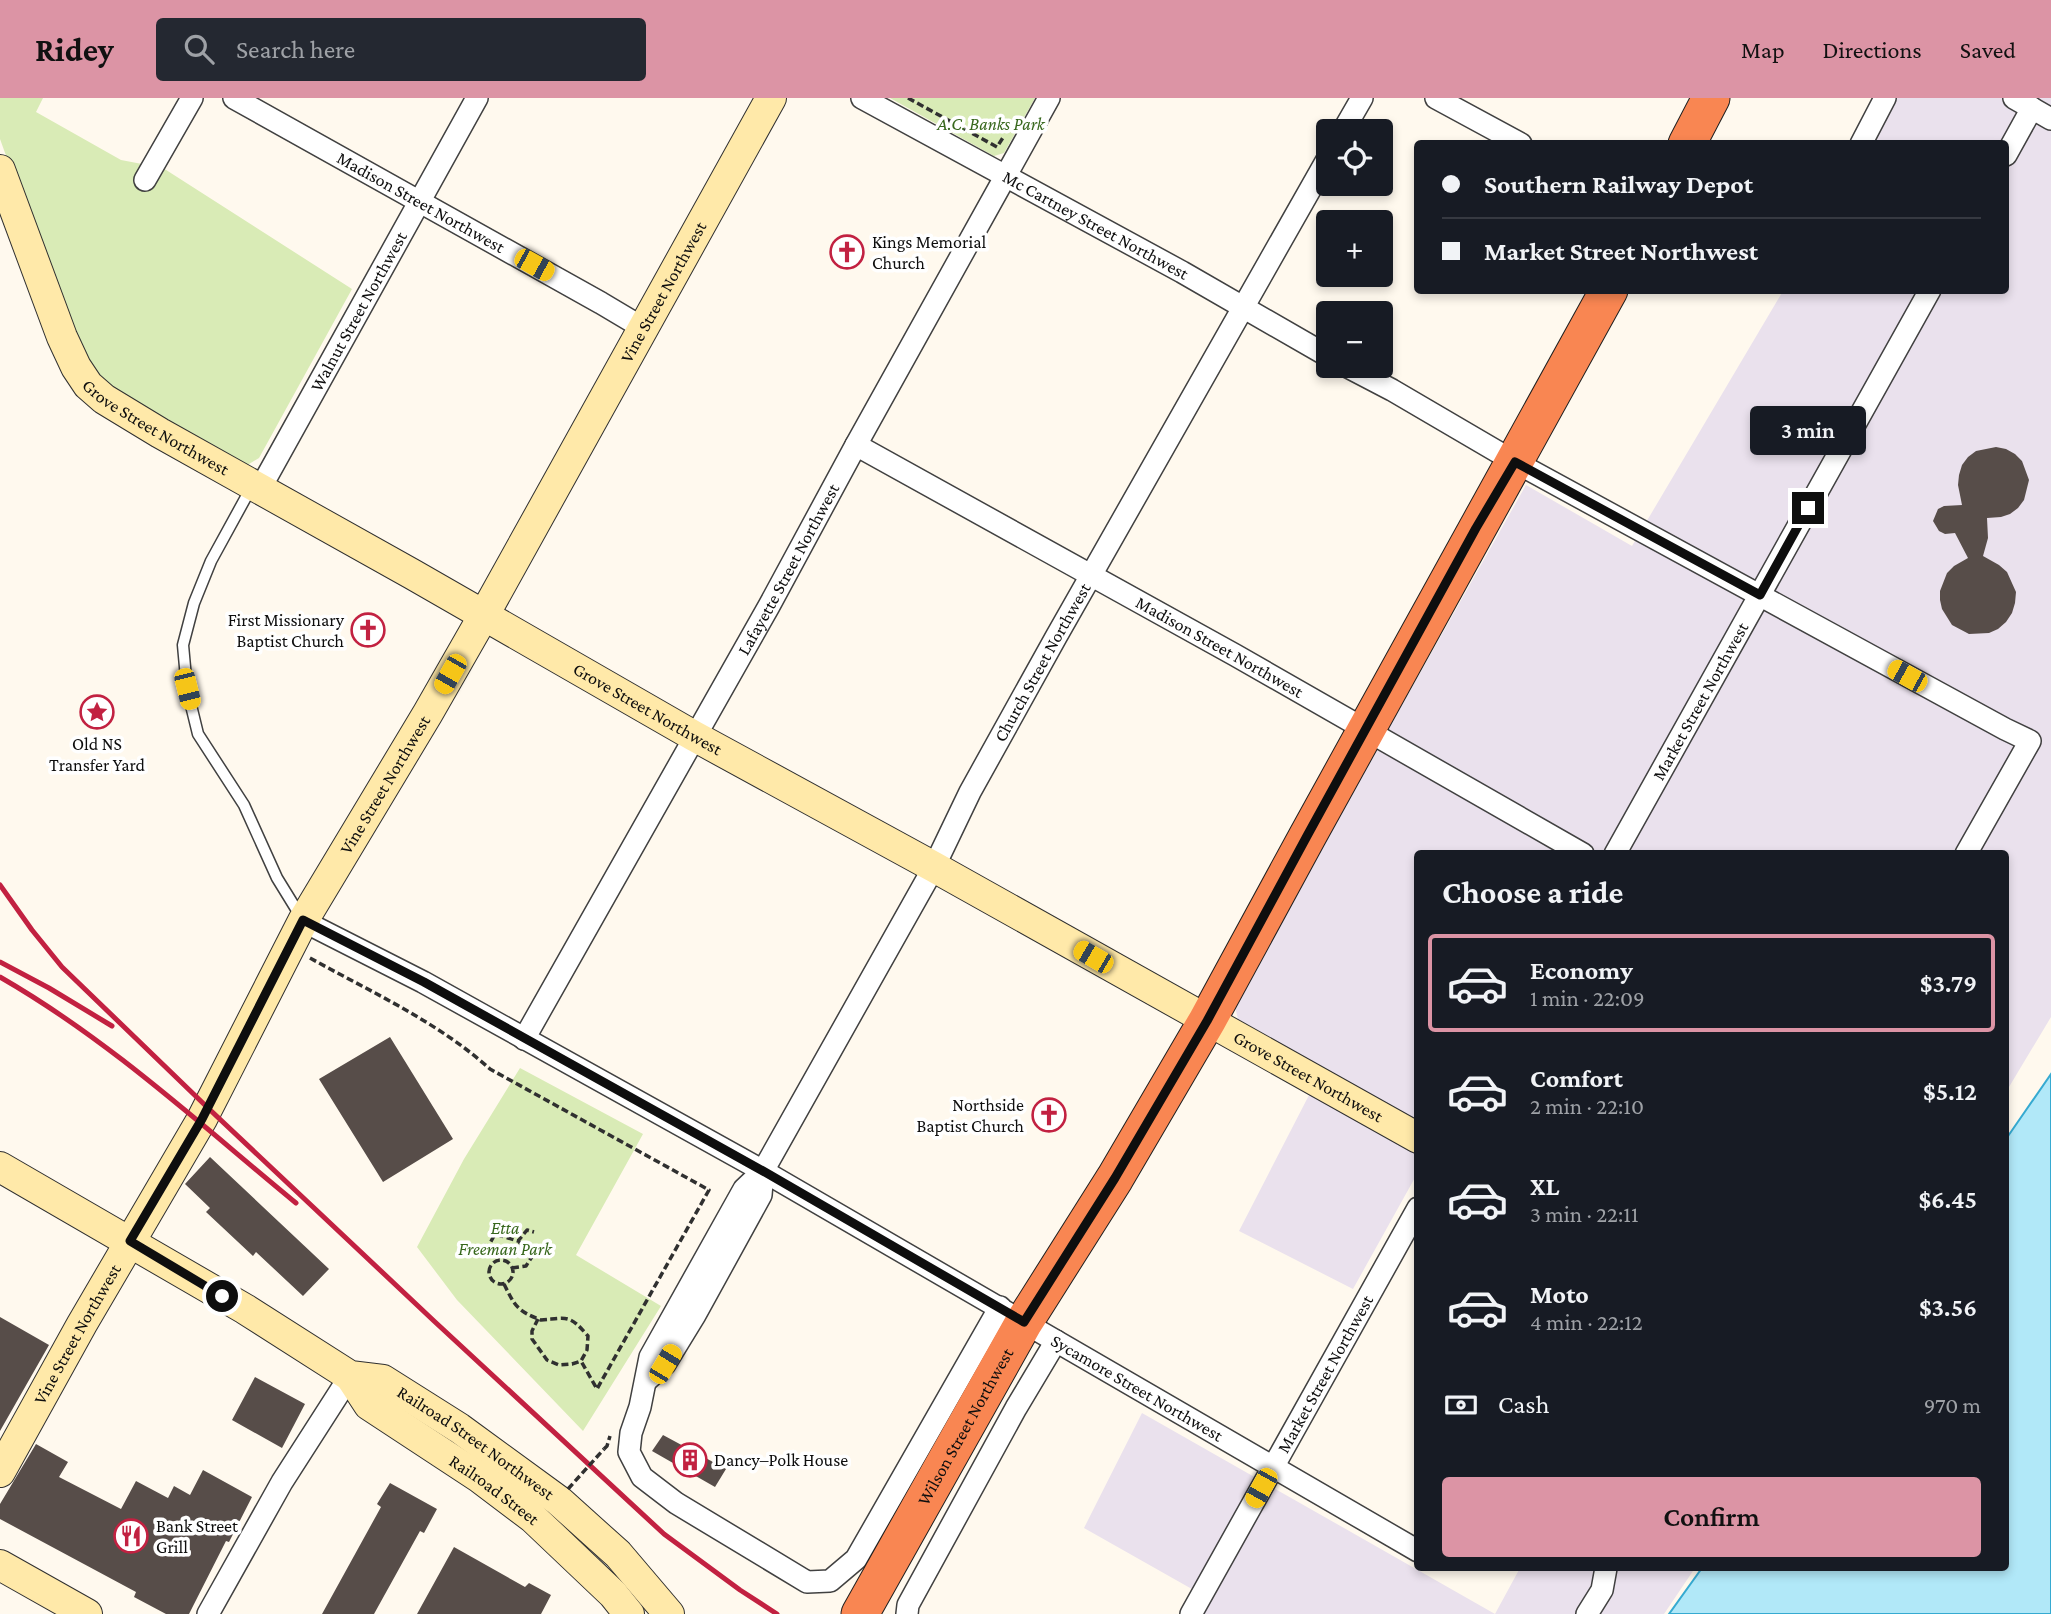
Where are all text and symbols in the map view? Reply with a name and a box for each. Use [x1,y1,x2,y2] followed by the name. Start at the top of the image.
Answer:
[156,18,646,81] search box
[180,30,218,68] icon: search
[35,31,114,68] text: Ridey
[236,35,355,64] text: Search here
[1741,36,1785,63] text: Map
[1823,36,1922,63] text: Directions
[1960,36,2016,63] text: Saved
[936,114,1046,134] park label: A.C. Banks Park
[1316,119,1393,378] map controls
[1316,119,1393,196] button: locate
[333,148,509,258] street label: Madison Street Northwest
[999,166,1193,284] street label: Mc Cartney Street Northwest
[1484,170,1753,199] text: Southern Railway Depot
[1316,210,1393,287] button: +
[616,217,711,366] street label: Vine Street Northwest
[306,227,411,395] street label: Walnut Street Northwest
[872,232,986,273] place label: Kings Memorial Church
[828,233,866,271] church icon: Kings Memorial Church
[1484,237,1758,266] text: Market Street Northwest
[511,246,558,284] car
[1316,301,1393,378] button: −
[78,375,233,480] street label: Grove Street Northwest
[1750,406,1866,456] callout: 3 min
[1781,417,1835,443] text: 3 min
[733,479,844,659] street label: Lafayette Street Northwest
[1792,492,1824,524] route end
[990,579,1095,745] street label: Church Street Northwest
[1132,592,1308,702] street label: Madison Street Northwest
[228,610,345,651] place label: First Missionary Baptist Church
[349,611,387,649] church icon: First Missionary Baptist Church
[1648,618,1753,784] street label: Market Street Northwest
[431,651,470,697] car
[1884,657,1931,695] car
[570,659,726,760] street label: Grove Street Northwest
[172,666,203,712] car
[78,693,116,731] place icon: Old NS Transfer Yard
[336,711,435,858] street label: Vine Street Northwest
[49,734,146,775] place label: Old NS Transfer Yard
[1442,874,1623,910] text: Choose a ride
[1070,937,1117,977] car
[1446,952,1509,1015] icon: car
[1530,956,1633,985] text: Economy
[1920,969,1977,998] text: $3.79
[1530,985,1645,1011] text: 1 min · 22:09
[1230,1027,1387,1127] street label: Grove Street Northwest
[1446,1060,1509,1123] icon: car
[1530,1064,1623,1093] text: Comfort
[1923,1077,1977,1106] text: $5.12
[1530,1093,1644,1119] text: 2 min · 22:10
[916,1095,1024,1136] place label: Northside Baptist Church
[1030,1096,1068,1134] church icon: Northside Baptist Church
[1446,1168,1509,1231] icon: car
[1530,1172,1559,1201] text: XL
[1918,1185,1977,1214] text: $6.45
[1530,1201,1639,1227] text: 3 min · 22:11
[458,1218,553,1259] park label: Etta Freeman Park
[30,1260,125,1408] street label: Vine Street Northwest
[1446,1276,1509,1339] icon: car
[206,1280,238,1312] route start
[1530,1280,1589,1309] text: Moto
[1273,1291,1378,1456] street label: Market Street Northwest
[1919,1293,1977,1322] text: $3.56
[1530,1309,1643,1335] text: 4 min · 22:12
[1048,1330,1227,1446] street label: Sycamore Street Northwest
[646,1341,685,1387] car
[913,1344,1018,1509] street label: Wilson Street Northwest
[394,1382,558,1506] street label: Railroad Street Northwest
[1442,1386,1480,1424] icon: cash
[1498,1390,1549,1419] text: Cash
[1924,1392,1981,1418] text: 970 m
[671,1441,709,1479] building icon: Dancy–Polk House
[444,1450,542,1530] street label: Railroad Street
[714,1450,848,1470] place label: Dancy–Polk House
[1242,1465,1281,1511] car
[1442,1477,1981,1557] button: Confirm
[156,1516,239,1557] place label: Bank Street Grill
[112,1517,150,1555] restaurant icon: Bank Street Grill

